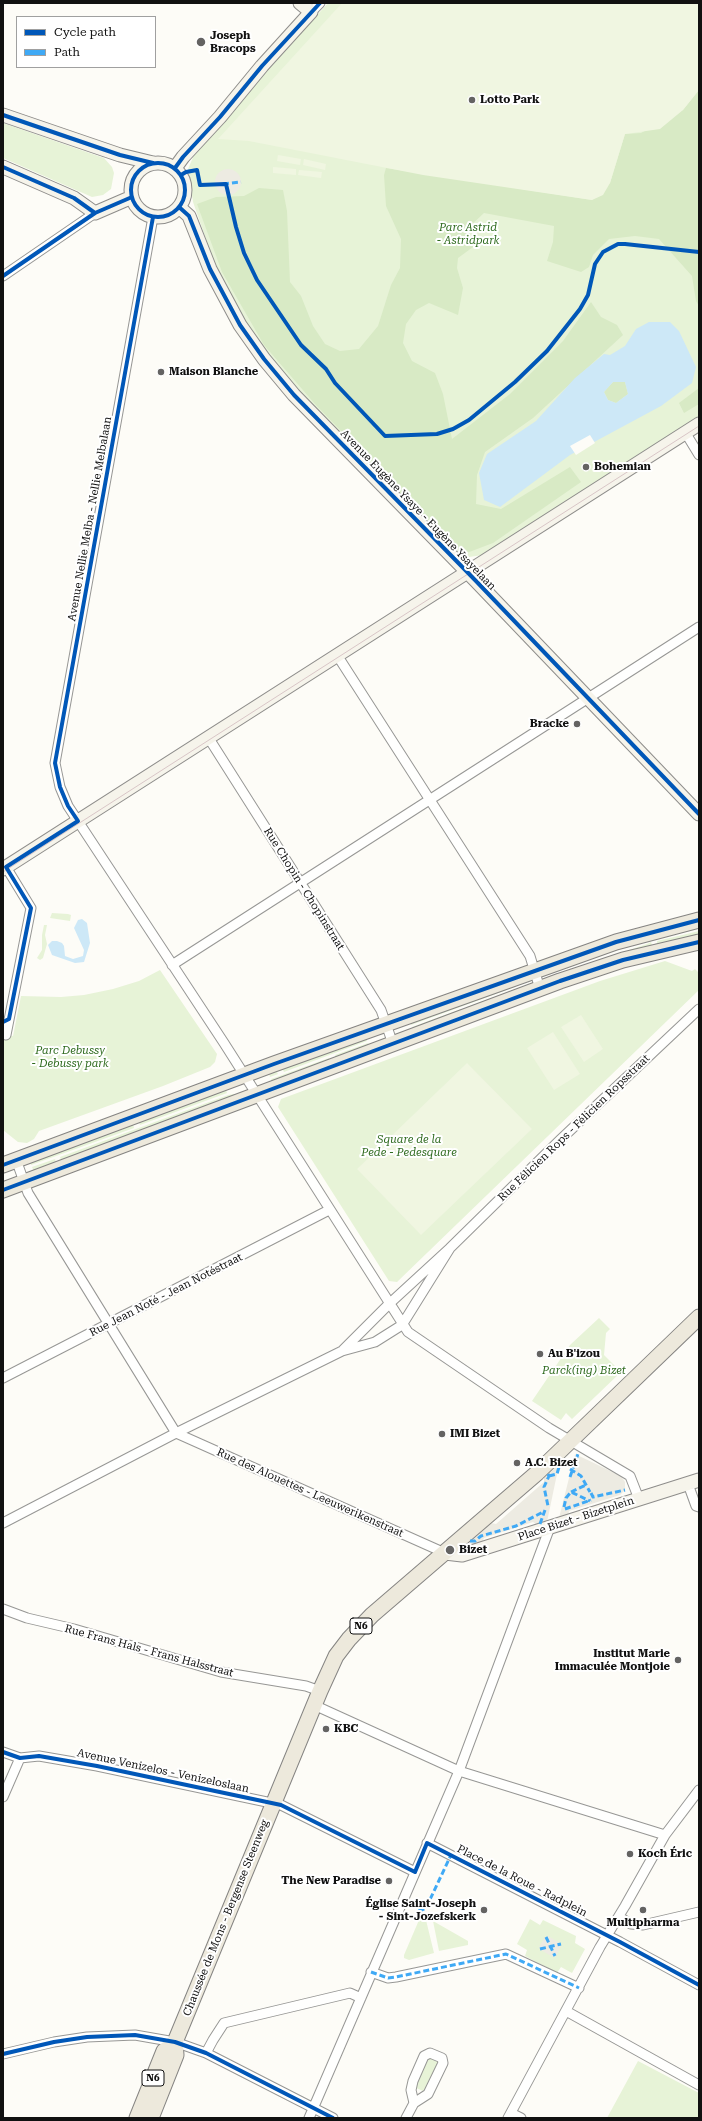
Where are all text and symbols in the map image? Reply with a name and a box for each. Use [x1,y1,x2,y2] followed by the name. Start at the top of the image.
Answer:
[16,16,156,68] legend
[54,25,116,39] text: Cycle path
[210,29,256,55] place label: Joseph Bracops
[195,36,207,48] marker: Joseph Bracops
[54,45,80,59] text: Path
[480,93,539,107] place label: Lotto Park
[467,95,477,105] marker: Lotto Park
[436,221,500,247] park label: Parc Astrid - Astridpark
[169,365,258,379] place label: Maison Blanche
[156,367,166,377] marker: Maison Blanche
[65,416,115,622] street label: Avenue Nellie Melba - Nellie Melbalaan
[338,427,498,593] street label: Avenue Eugène Ysaye - Eugène Ysayelaan
[594,460,651,474] place label: Bohemian
[581,462,591,472] marker: Bohemian
[530,717,569,731] place label: Bracke
[572,719,582,729] marker: Bracke
[261,825,347,953] street label: Rue Chopin - Chopinstraat
[31,1044,109,1070] park label: Parc Debussy - Debussy park
[496,1052,652,1204] street label: Rue Félicien Rops - Félicien Ropsstraat
[361,1133,457,1159] park label: Square de la Pede - Pedesquare
[87,1251,245,1339] street label: Rue Jean Noté - Jean Notéstraat
[548,1347,600,1361] place label: Au B'izou
[535,1349,545,1359] marker: Au B'izou
[542,1364,626,1378] park label: Parck(ing) Bizet
[450,1427,500,1441] place label: IMI Bizet
[437,1429,447,1439] marker: IMI Bizet
[215,1446,405,1540] street label: Rue des Alouettes - Leeuwerikenstraat
[525,1456,578,1470] place label: A.C. Bizet
[512,1458,522,1468] marker: A.C. Bizet
[516,1494,636,1544] street label: Place Bizet - Bizetplein
[459,1543,487,1557] place label: Bizet
[444,1544,456,1556] marker: Bizet
[350,1618,372,1634] road number: N6
[63,1622,235,1680] street label: Rue Frans Hals - Frans Halsstraat
[555,1647,670,1673] place label: Institut Marie Immaculée Montjoie
[673,1655,683,1665] marker: Institut Marie Immaculée Montjoie
[334,1722,358,1736] place label: KBC
[321,1724,331,1734] marker: KBC
[76,1746,250,1796] street label: Avenue Venizelos - Venizeloslaan
[180,1818,272,2018] street label: Chaussée de Mons - Bergense Steenweg
[455,1842,589,1920] street label: Place de la Roue - Radplein
[638,1847,692,1861] place label: Koch Éric
[625,1849,635,1859] marker: Koch Éric
[281,1874,381,1888] place label: The New Paradise
[384,1876,394,1886] marker: The New Paradise
[365,1897,476,1923] place label: Église Saint-Joseph - Sint-Jozefskerk
[479,1905,489,1915] marker: Église Saint-Joseph - Sint-Jozefskerk
[638,1905,648,1915] marker: Multipharma
[607,1916,679,1930] place label: Multipharma
[142,2070,164,2086] road number: N6

